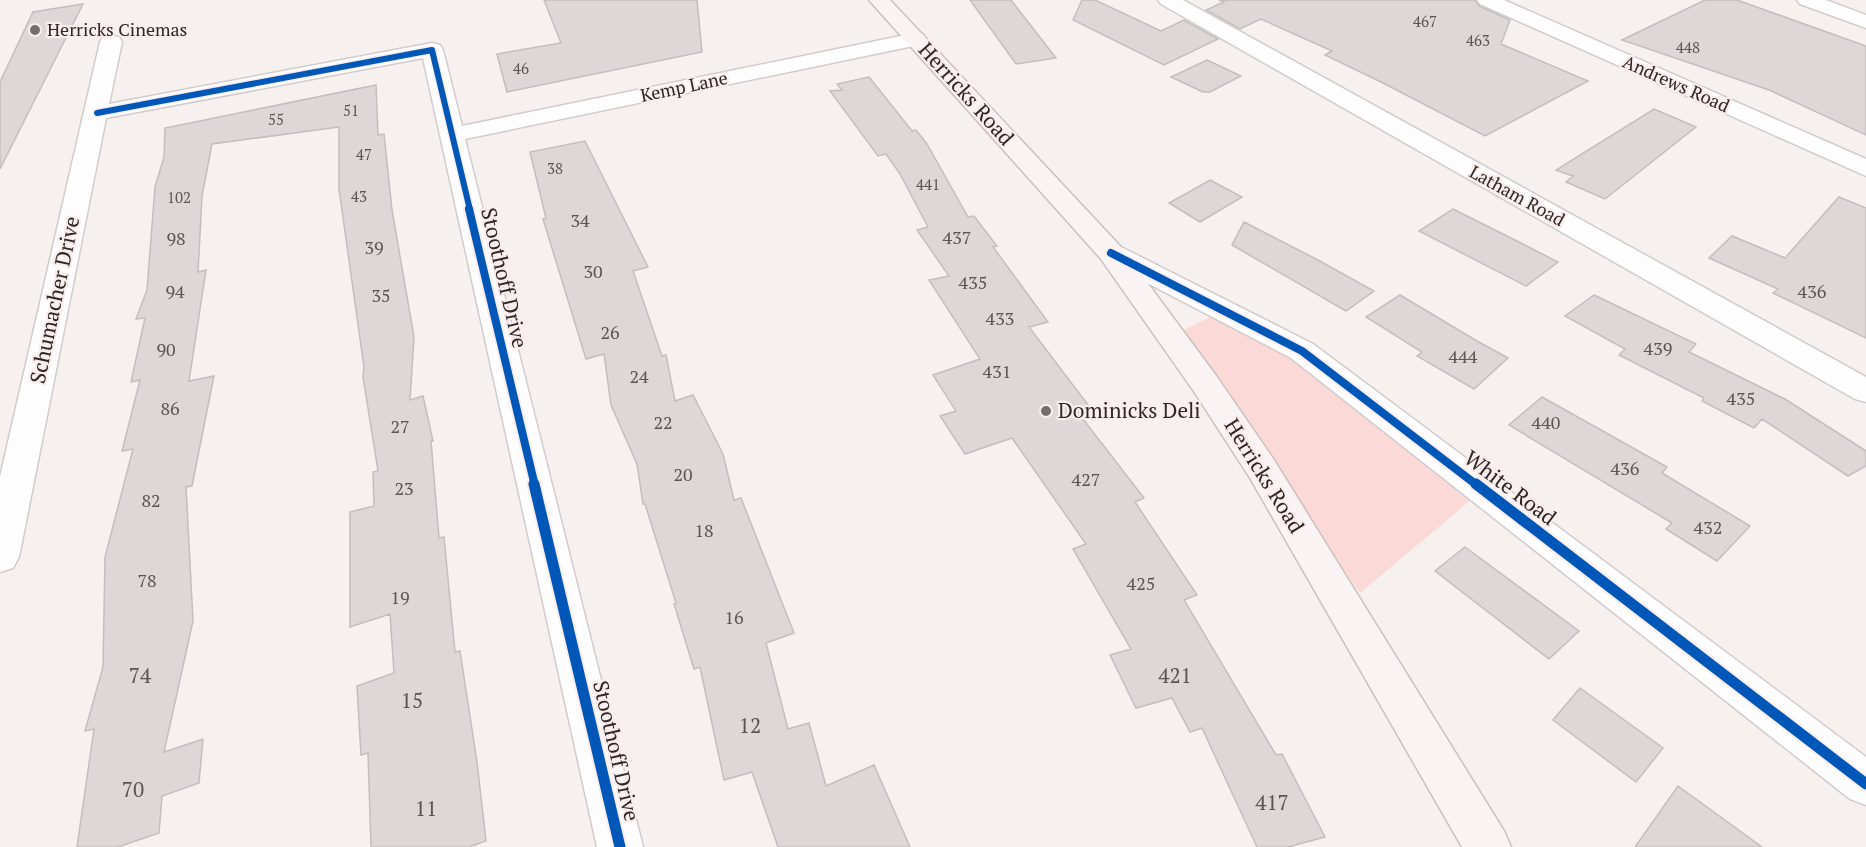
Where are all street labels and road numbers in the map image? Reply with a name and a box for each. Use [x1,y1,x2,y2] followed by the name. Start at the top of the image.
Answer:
[913,36,1021,151] street label: Herricks Road
[1619,49,1734,117] street label: Andrews Road
[638,65,730,107] street label: Kemp Lane
[1466,159,1569,231] street label: Latham Road
[475,205,535,351] street label: Stoothoff Drive
[23,214,85,386] street label: Schumacher Drive
[1219,413,1311,538] street label: Herricks Road
[1459,443,1563,531] street label: White Road
[587,678,647,824] street label: Stoothoff Drive

